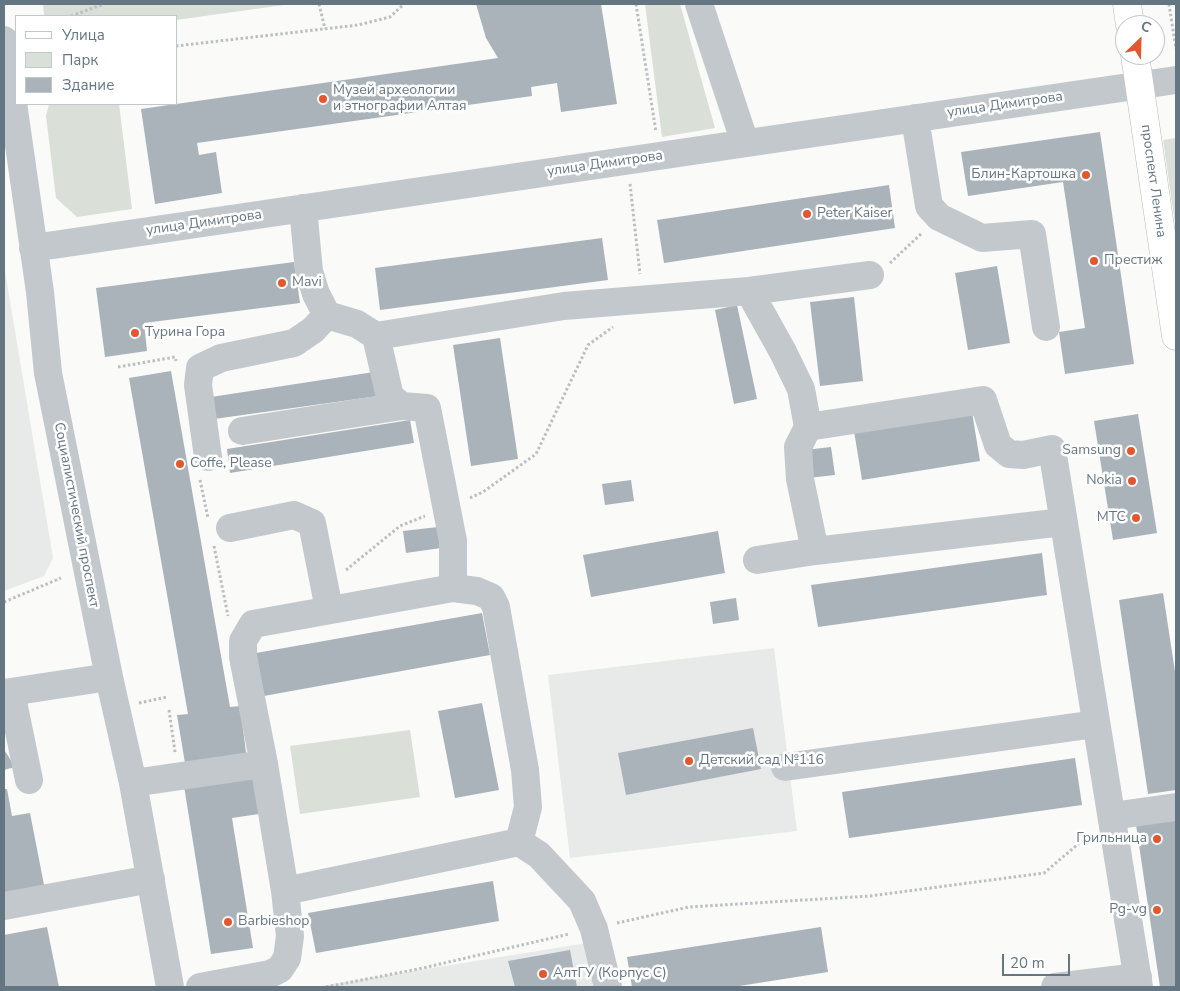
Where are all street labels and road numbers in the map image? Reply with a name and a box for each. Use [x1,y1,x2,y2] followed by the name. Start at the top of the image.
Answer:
[946,89,1064,121] street label: улица Димитрова
[1137,123,1169,239] street label: проспект Ленина
[546,148,664,180] street label: улица Димитрова
[145,207,263,239] street label: улица Димитрова
[50,421,102,609] street label: Социалистический проспект

